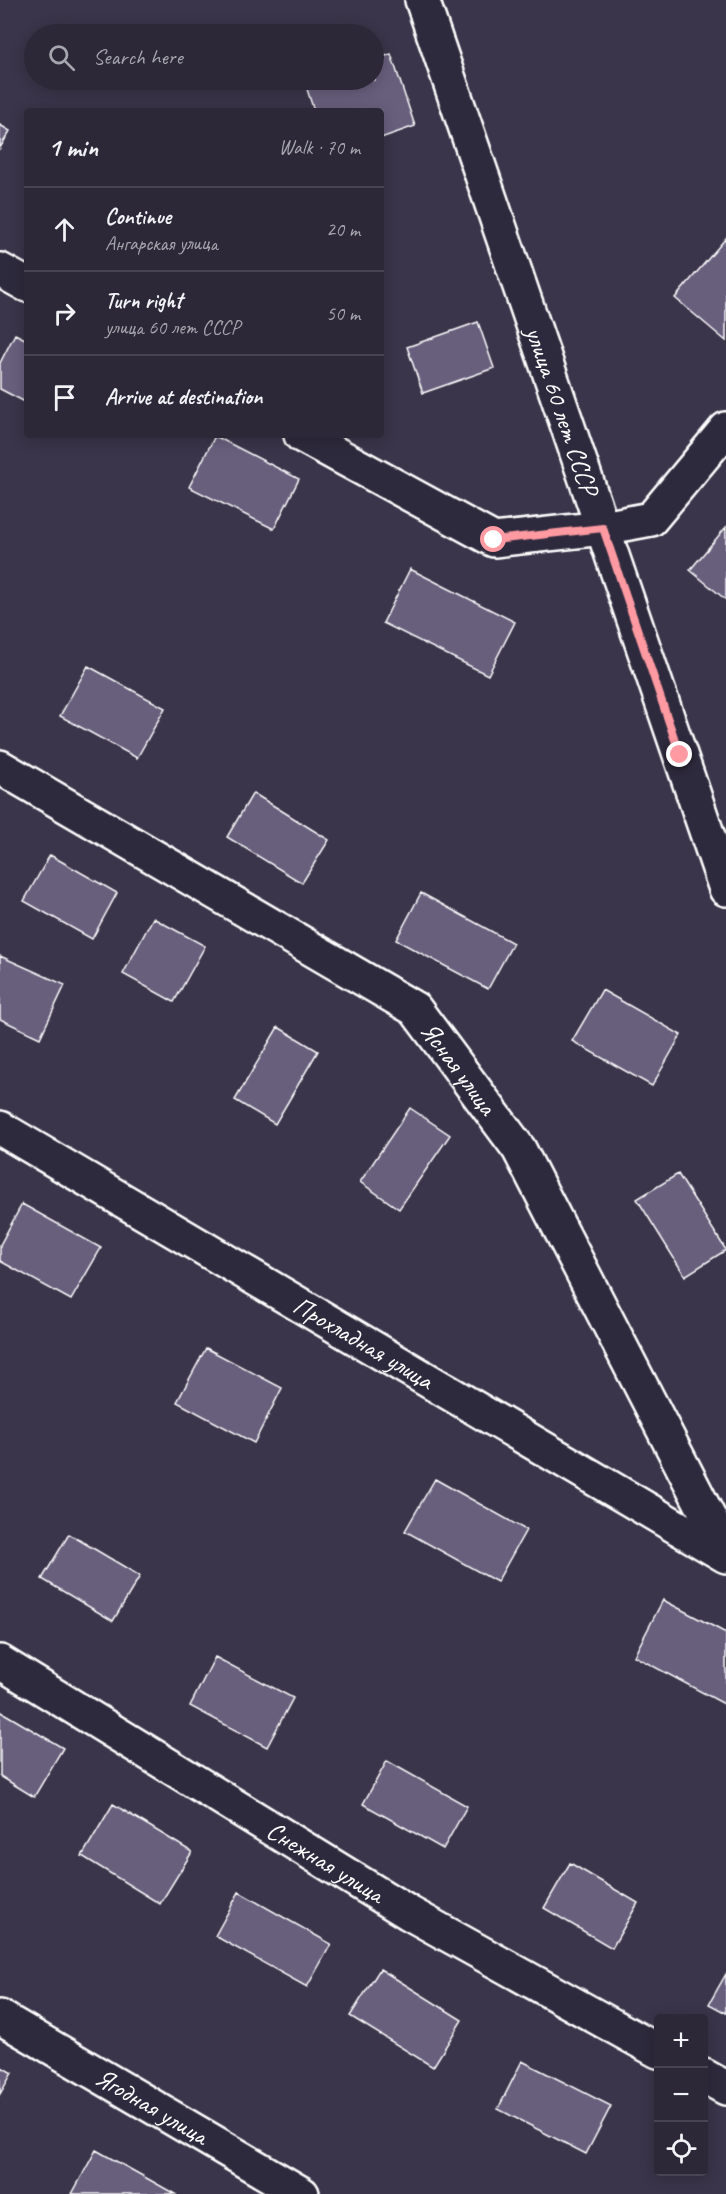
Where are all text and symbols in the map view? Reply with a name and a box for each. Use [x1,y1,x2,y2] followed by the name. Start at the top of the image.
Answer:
[24,24,384,90] search box
[45,41,78,74] icon: search
[93,43,183,71] text: Search here
[48,131,98,164] text: 1 min
[279,135,360,160] text: Walk · 70 m
[105,203,171,231] text: Continue
[48,213,81,246] icon: ahead
[326,217,360,242] text: 20 m
[105,231,218,256] text: Ангарская улица
[105,287,182,315] text: Turn right
[48,297,81,330] icon: right
[326,301,360,326] text: 50 m
[105,315,240,340] text: улица 60 лет СССР
[518,320,608,503] street label: улица 60 лет СССР
[48,381,81,414] icon: arrive
[105,383,262,411] text: Arrive at destination
[480,526,506,552] route start
[666,741,692,767] route end
[414,1015,505,1122] street label: Ясная улица
[287,1288,441,1397] street label: Прохладная улица
[261,1813,392,1911] street label: Снежная улица
[654,2014,708,2176] map controls
[654,2014,708,2068] button: +
[90,2060,216,2153] street label: Ягодная улица
[654,2068,708,2122] button: −
[654,2122,708,2176] button: locate

